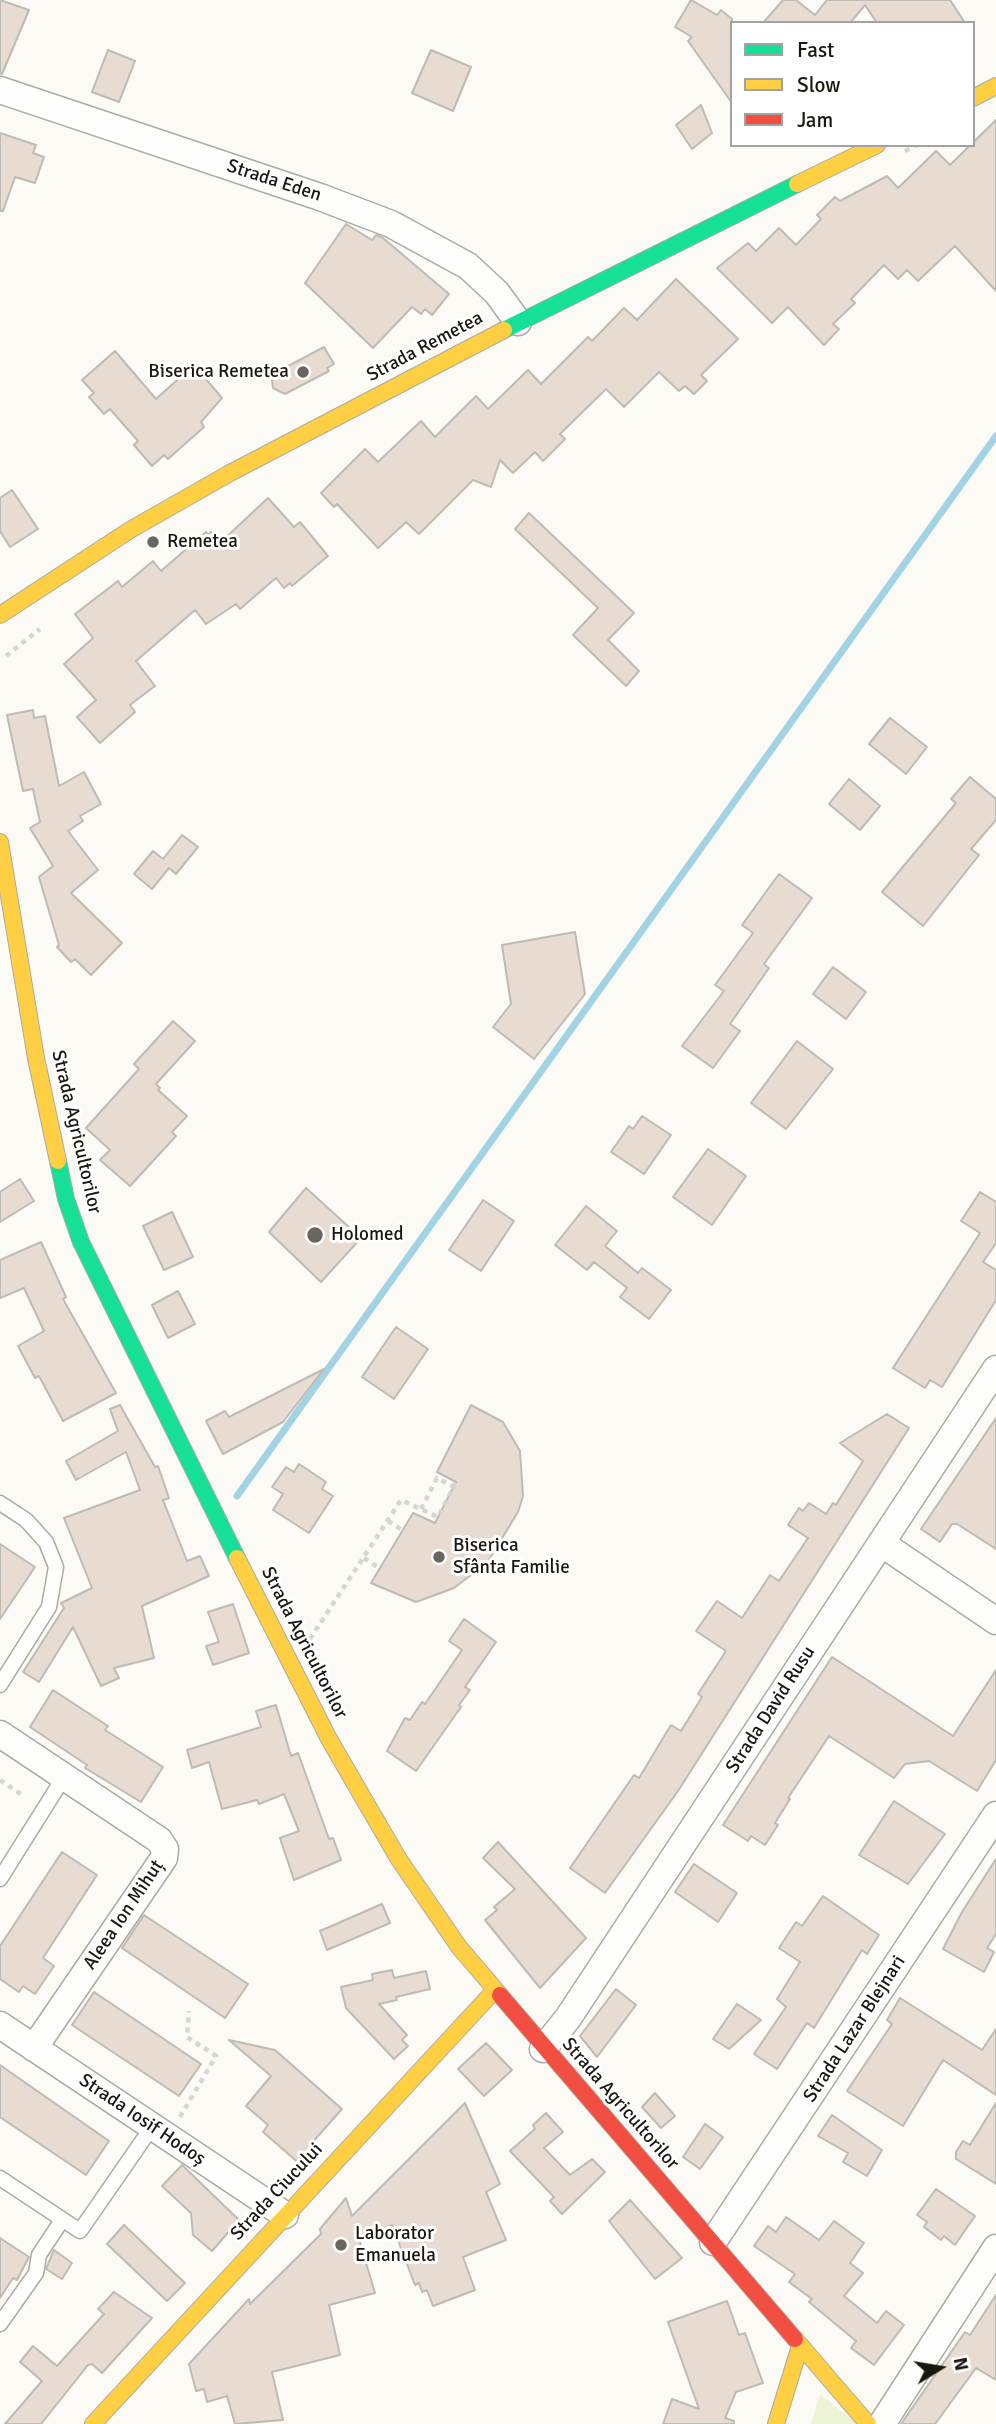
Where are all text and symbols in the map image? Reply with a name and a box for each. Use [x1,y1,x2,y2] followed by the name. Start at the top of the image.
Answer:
[730,21,975,147] legend
[797,37,834,63] text: Fast
[797,72,841,98] text: Slow
[797,107,833,133] text: Jam
[224,155,324,207] street label: Strada Eden
[363,307,487,387] street label: Strada Remetea
[148,361,289,383] place label: Biserica Remetea
[295,364,311,380] marker: Biserica Remetea
[167,531,238,553] place label: Remetea
[145,534,161,550] marker: Remetea
[46,1048,106,1216] street label: Strada Agricultorilor
[331,1224,404,1246] place label: Holomed
[305,1225,325,1245] marker: Holomed
[453,1535,570,1579] place label: Biserica Sfânta Familie
[431,1549,447,1565] marker: Biserica Sfânta Familie
[256,1563,352,1723] street label: Strada Agricultorilor
[721,1642,821,1778] street label: Strada David Rusu
[79,1856,169,1974] street label: Aleea Ion Mihuț
[799,1951,911,2107] street label: Strada Lazar Blejnari
[557,2033,683,2175] street label: Strada Agricultorilor
[74,2069,210,2171] street label: Strada Iosif Hodoș
[226,2139,328,2245] street label: Strada Ciucului
[355,2223,436,2267] place label: Laborator Emanuela
[333,2237,349,2253] marker: Laborator Emanuela
[905,2333,975,2403] north arrow
[948,2355,974,2373] text: N

